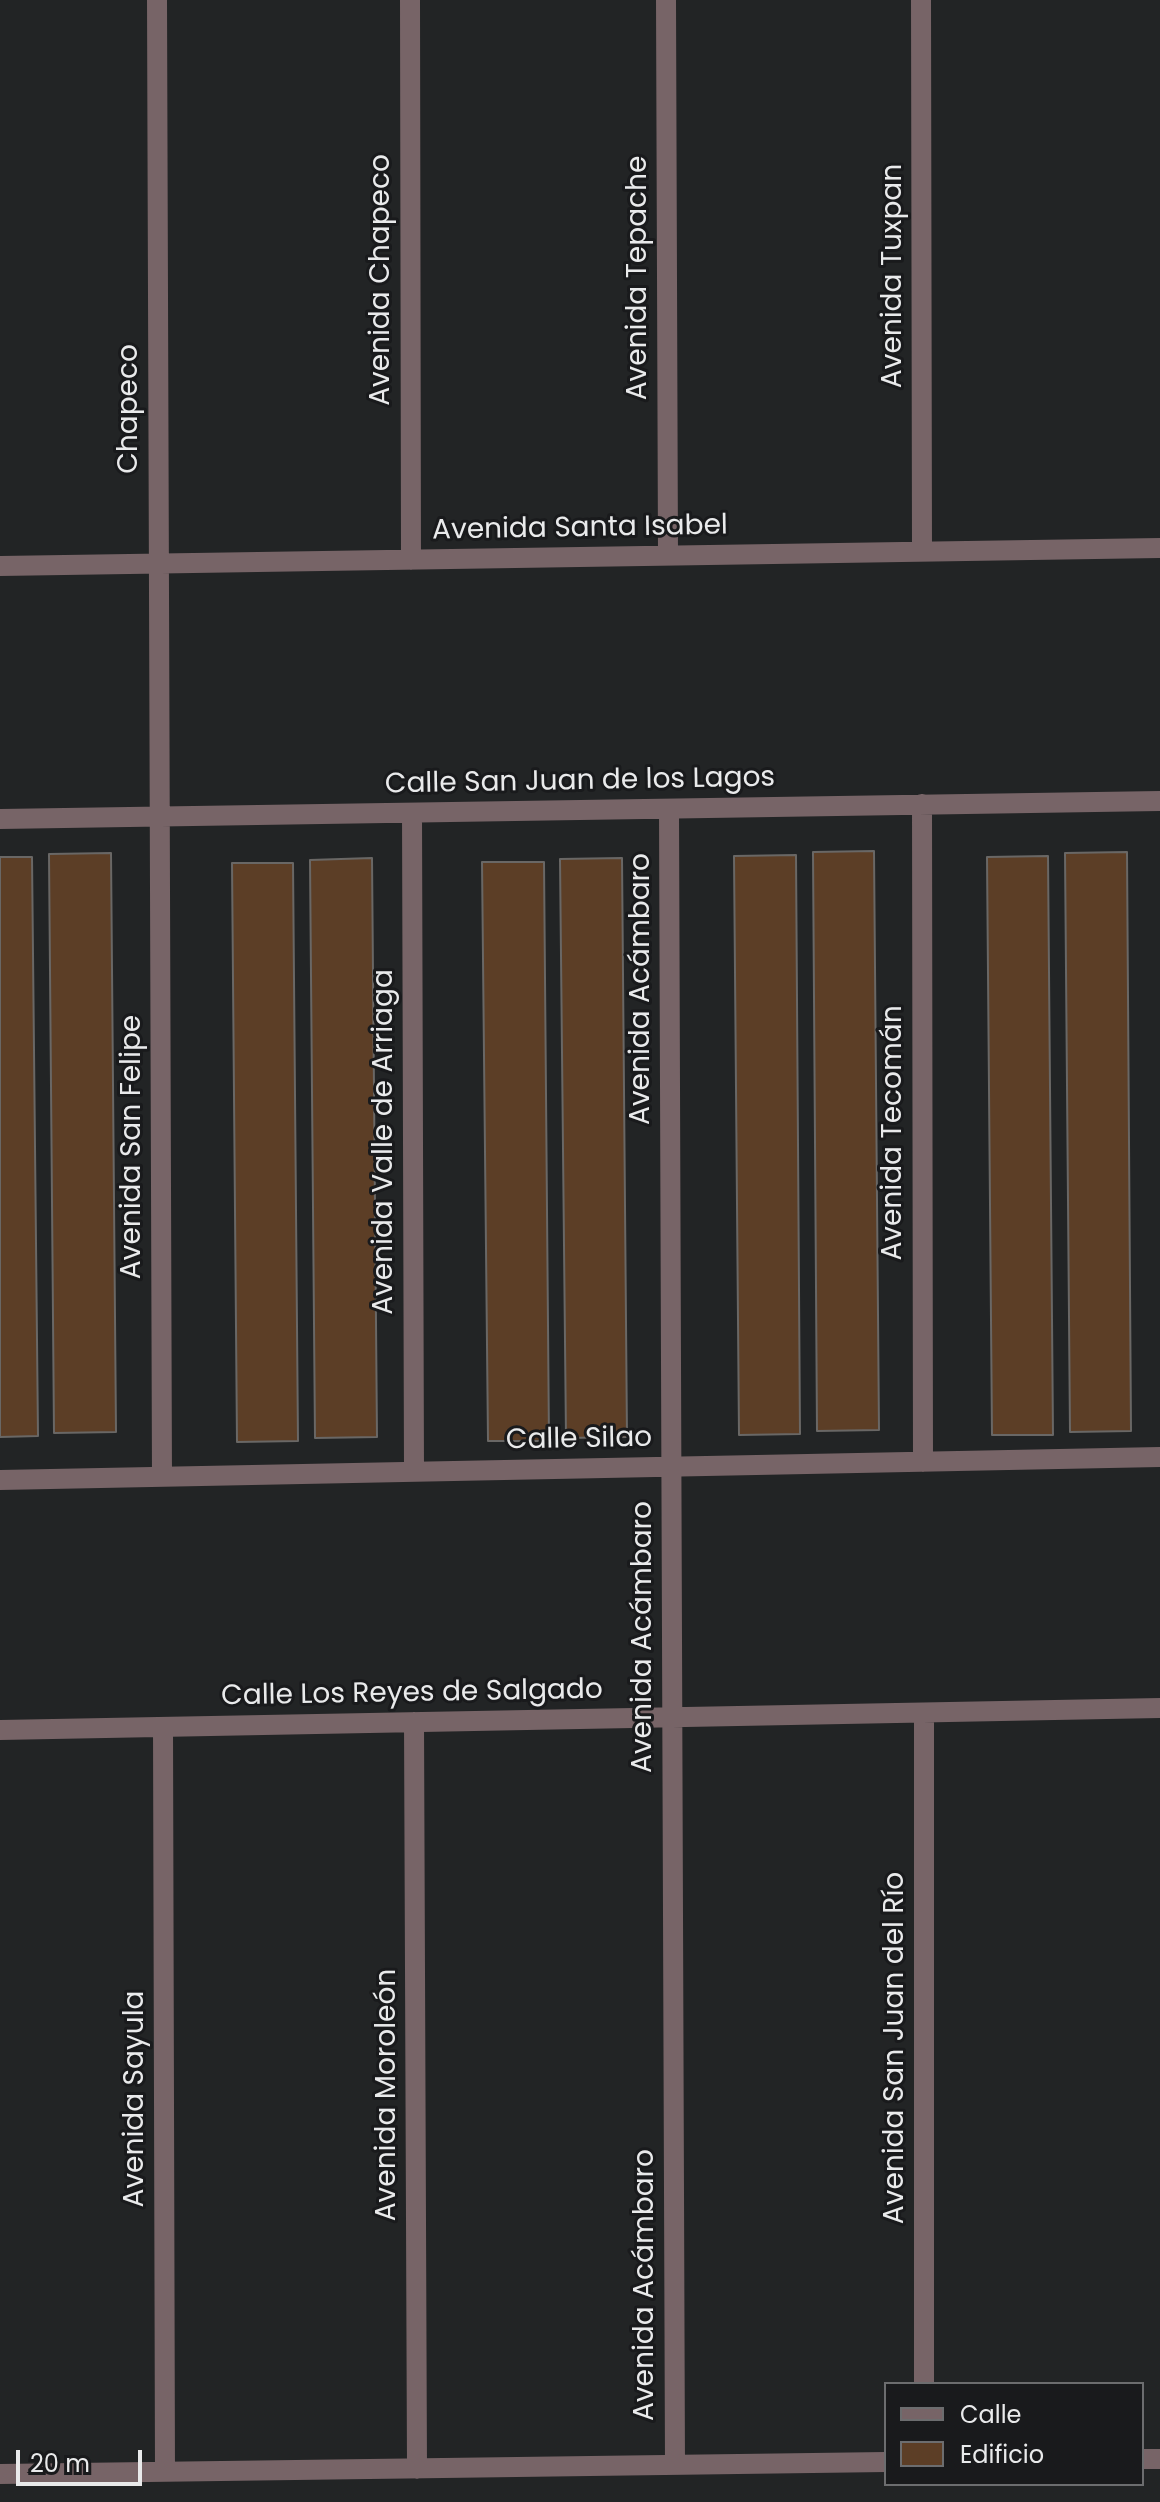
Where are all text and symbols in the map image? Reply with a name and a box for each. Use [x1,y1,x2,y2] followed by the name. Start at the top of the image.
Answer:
[365,154,399,406] street label: Avenida Chapeco
[622,156,656,400] street label: Avenida Tepache
[877,164,911,388] street label: Avenida Tuxpan
[113,344,147,474] street label: Chapeco
[432,510,728,548] street label: Avenida Santa Isabel
[385,762,775,802] street label: Calle San Juan de los Lagos
[625,853,659,1125] street label: Avenida Acámbaro
[368,969,402,1315] street label: Avenida Valle de Arriaga
[877,1005,911,1261] street label: Avenida Tecomán
[116,1015,150,1279] street label: Avenida San Felipe
[506,1422,652,1458] street label: Calle Silao
[627,1501,661,1773] street label: Avenida Acámbaro
[221,1674,603,1714] street label: Calle Los Reyes de Salgado
[879,1872,913,2224] street label: Avenida San Juan del Río
[371,1969,405,2221] street label: Avenida Moroleón
[119,1991,153,2207] street label: Avenida Sayula
[629,2149,663,2421] street label: Avenida Acámbaro
[884,2382,1144,2486] legend
[960,2398,1021,2431] text: Calle
[20,2434,146,2484] scale bar
[960,2438,1044,2471] text: Edificio
[30,2447,90,2480] text: 20 m

